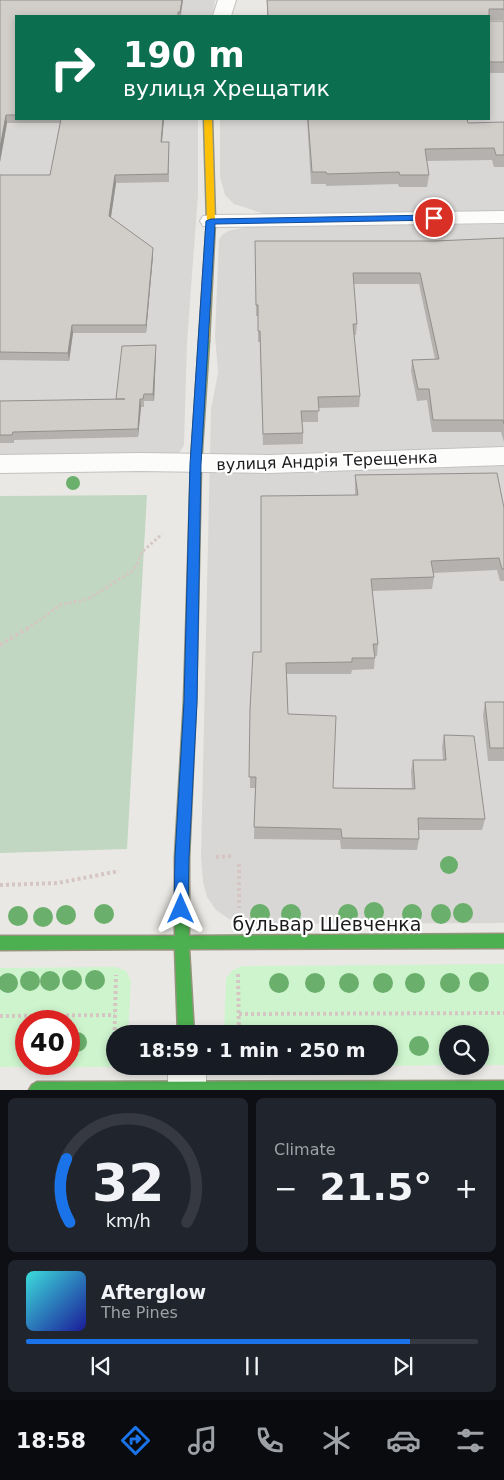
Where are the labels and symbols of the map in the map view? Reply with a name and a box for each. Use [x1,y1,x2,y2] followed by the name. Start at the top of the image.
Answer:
[413,197,455,239] pin
[216,448,438,474] street label: вулиця Андрія Терещенка
[154,882,206,934] position arrow
[233,913,421,935] street label: бульвар Шевченка
[15,1010,80,1075] speed limit sign: 40

